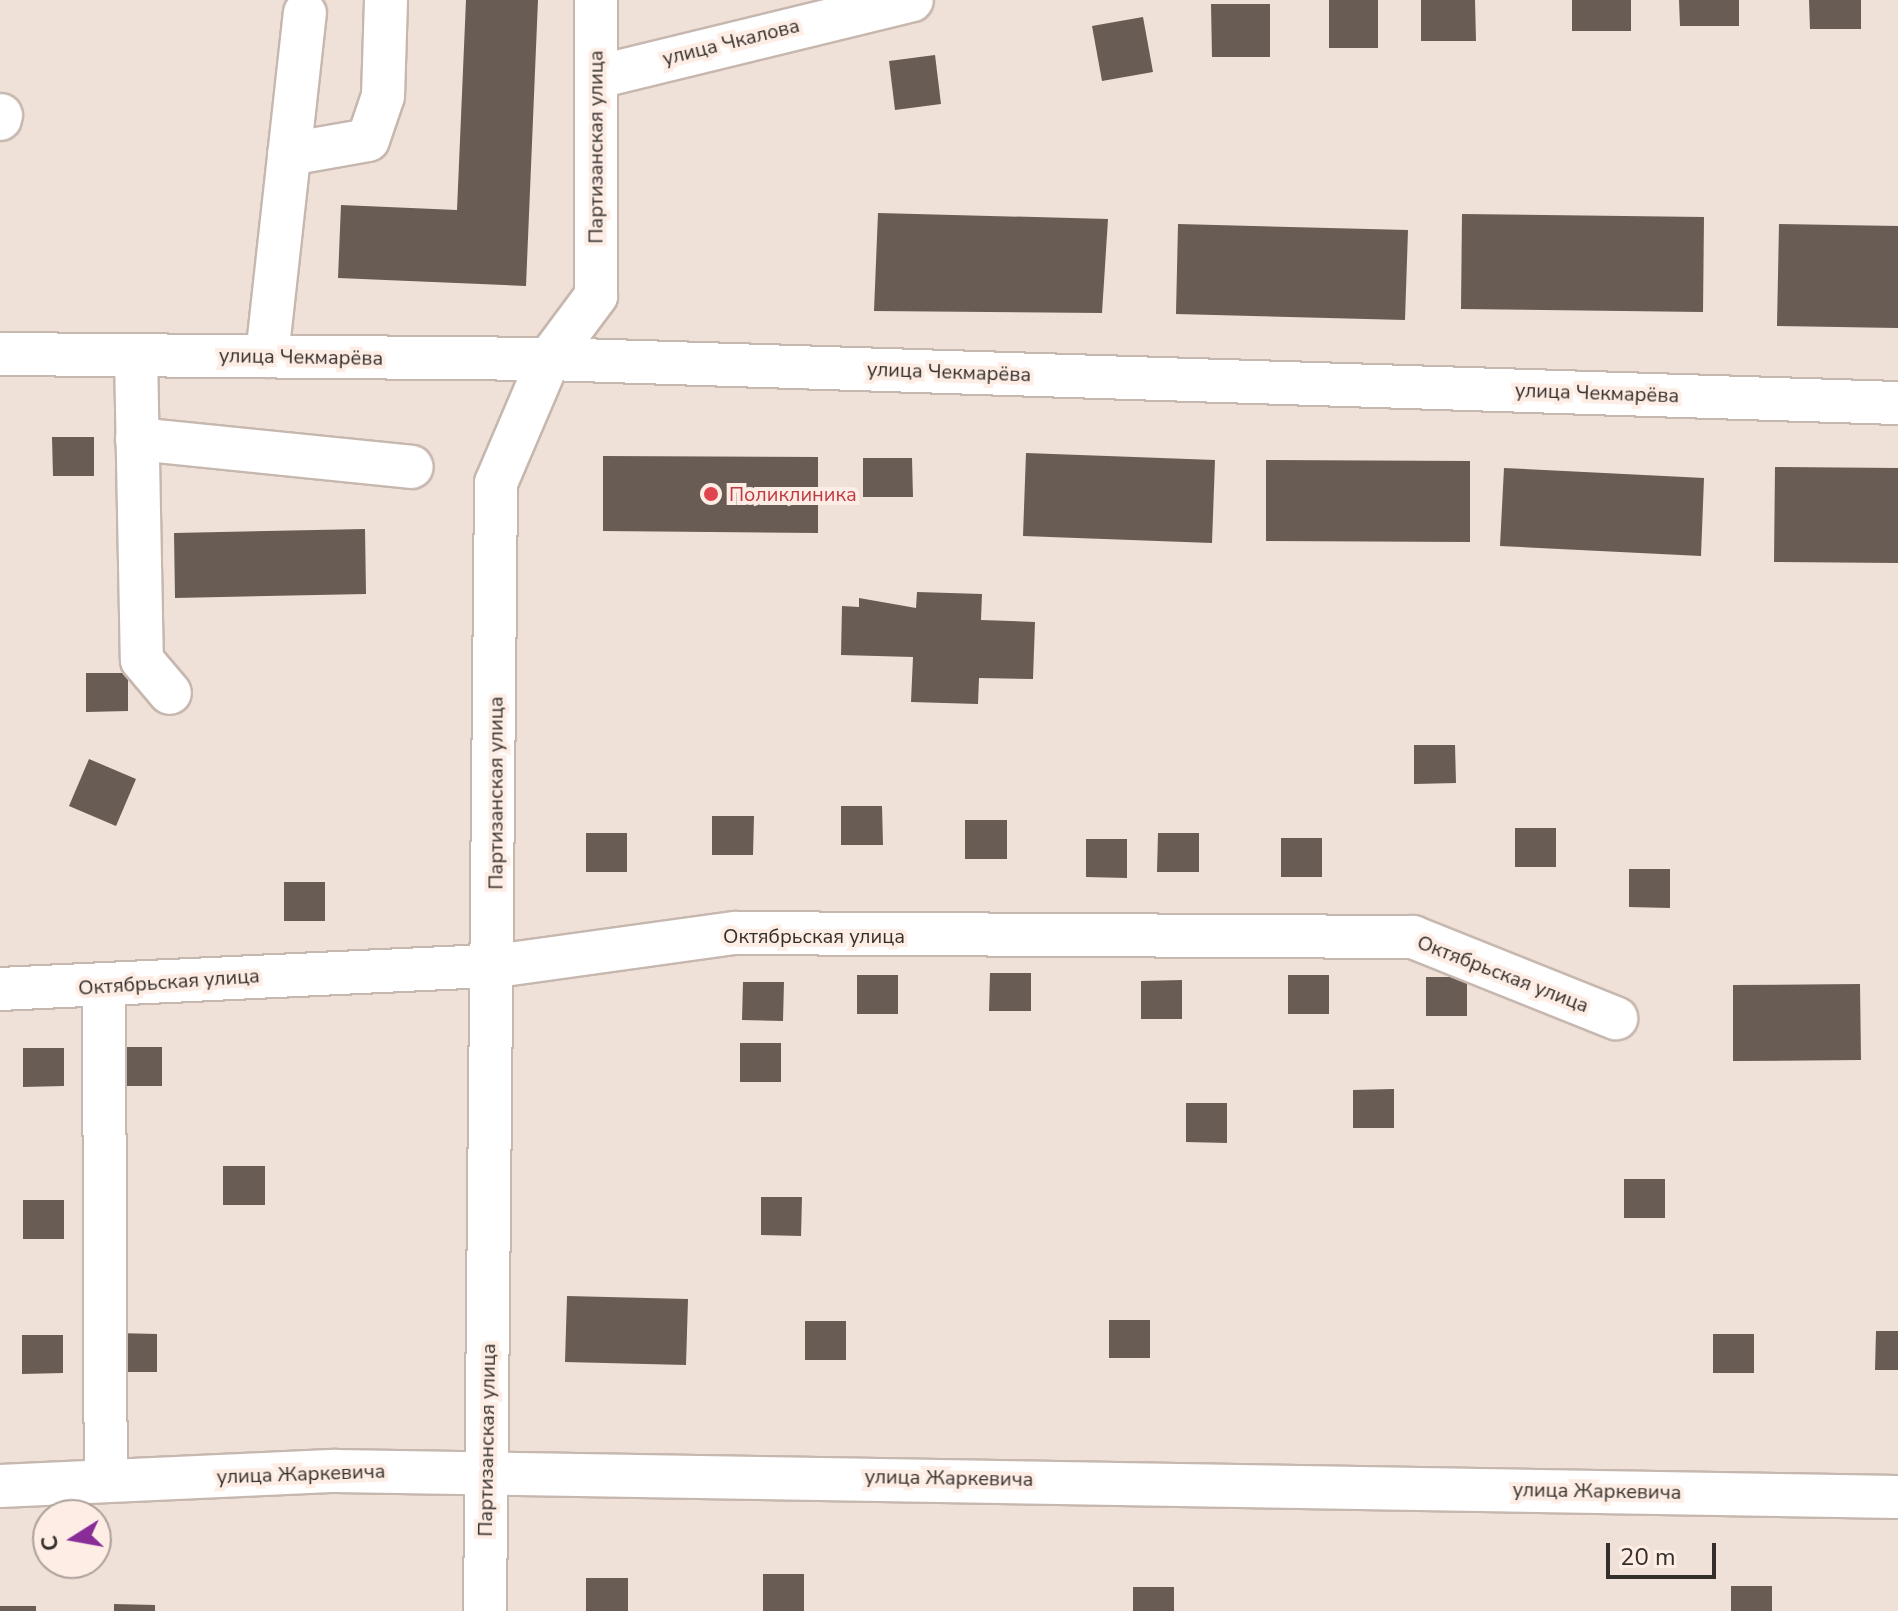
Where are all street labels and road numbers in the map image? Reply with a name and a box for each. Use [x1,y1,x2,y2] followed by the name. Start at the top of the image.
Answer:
[660,13,802,71] street label: улица Чкалова
[584,50,608,244] street label: Партизанская улица
[219,344,383,370] street label: улица Чекмарёва
[867,357,1031,387] street label: улица Чекмарёва
[1515,378,1679,408] street label: улица Чекмарёва
[484,696,508,890] street label: Партизанская улица
[723,924,905,948] street label: Октябрьская улица
[1414,930,1592,1018] street label: Октябрьская улица
[77,964,261,1000] street label: Октябрьская улица
[473,1343,501,1537] street label: Партизанская улица
[216,1459,386,1489] street label: улица Жаркевича
[864,1465,1034,1491] street label: улица Жаркевича
[1512,1478,1682,1504] street label: улица Жаркевича

